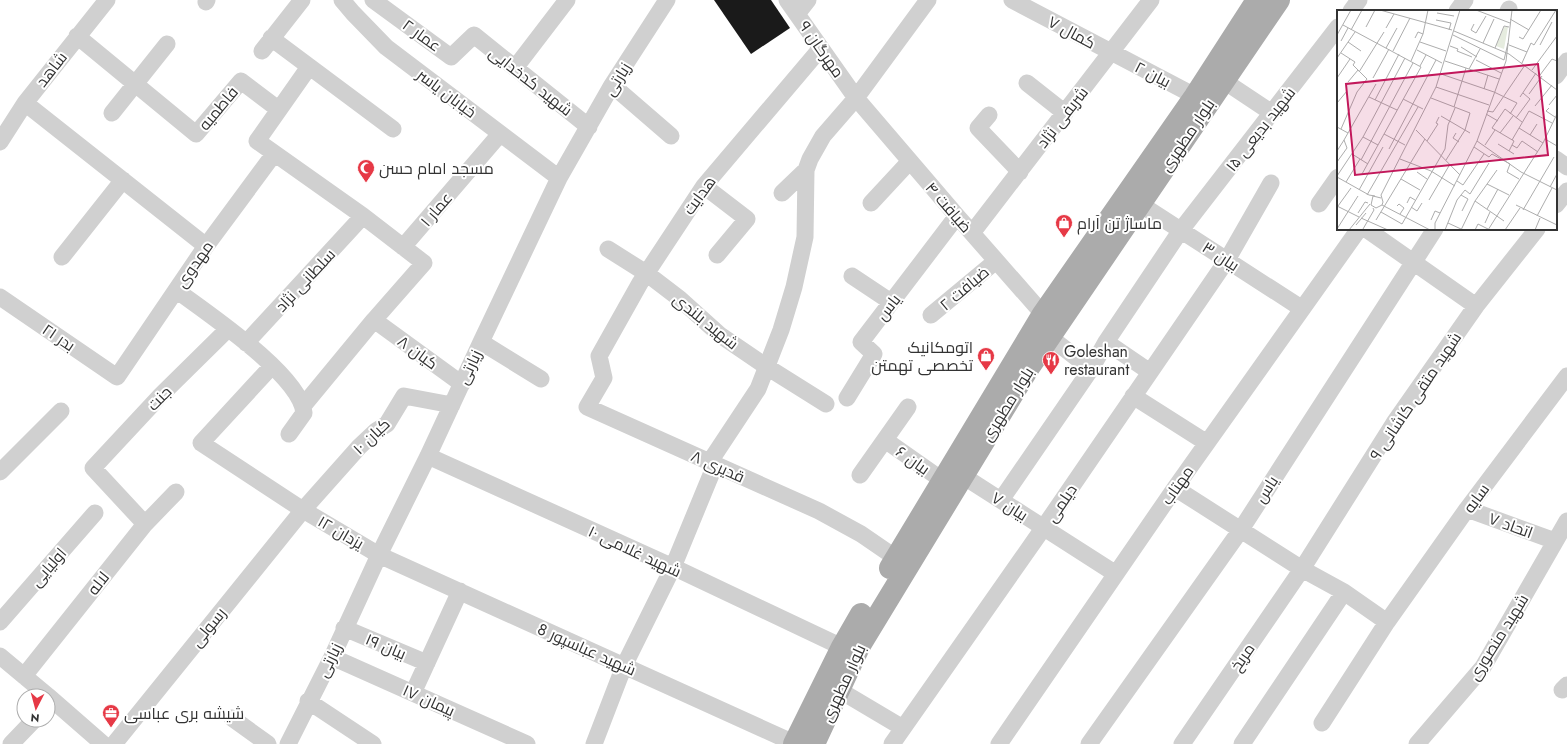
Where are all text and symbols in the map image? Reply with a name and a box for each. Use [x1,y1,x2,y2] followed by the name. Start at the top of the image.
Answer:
[1044,10,1100,55] street label: کمال ۷
[1337,10,1557,230] inset map
[398,14,446,57] street label: عمار ۲
[794,16,850,82] street label: مهرگان ۹
[484,41,577,121] street label: شهید کدخدایی
[30,47,73,92] street label: شاهد
[1131,56,1175,93] street label: بیان ۲
[598,58,637,101] street label: زیارتی
[411,63,481,124] street label: خیابان یاسر
[193,81,244,135] street label: فاطمیه
[1031,82,1094,153] street label: شریفی نژاد
[1220,82,1301,176] street label: شهید بدیعی ۱۵
[1154,94,1220,176] street label: بلوار مطهری
[379,157,494,180] place label: مسجد امام حسن
[356,158,376,183] mosque icon: مسجد امام حسن
[677,171,721,219] street label: هدایت
[920,177,977,238] street label: ضیافت ۴
[415,187,458,232] street label: عمار ۱
[1077,212,1162,235] place label: ماساژ تن آرام
[1054,213,1074,238] shop icon: ماساژ تن آرام
[170,236,219,292] street label: مهدوی
[1198,236,1244,277] street label: بیان ۳
[270,244,341,317] street label: سلطانی نژاد
[934,261,994,316] street label: ضیافت ۲
[668,288,743,355] street label: شهید بلندی
[871,288,907,326] street label: یاس
[38,318,80,357] street label: بدر ۲۱
[1364,328,1467,465] street label: شهید متقی کاشانی ۹
[393,330,443,375] street label: کیان ۸
[871,336,974,377] place label: اتومکانیک تخصصی تهمتن
[1064,340,1129,381] place label: Goleshan restaurant
[451,346,487,388] street label: زیارتی
[976,346,996,371] shop icon: اتومکانیک تخصصی تهمتن
[1041,350,1061,375] restaurant icon: Goleshan restaurant
[975,363,1039,446] street label: بلوار مطهری
[142,381,177,416] street label: جنت
[348,413,395,460] street label: کیان ۱۰
[891,440,934,480] street label: بیان ۶
[687,444,748,488] street label: قدیری ۸
[1156,461,1199,509] street label: مهتاب
[1249,471,1284,507] street label: یاس
[1040,479,1083,527] street label: دیلمی
[1458,479,1495,518] street label: سایه
[987,486,1032,527] street label: بیان ۷
[1486,507,1536,544] street label: اتحاد ۷
[313,510,369,555] street label: یزدان ۱۲
[585,520,685,583] street label: شهید غلامی ۱۰
[25,543,72,592] street label: اولیایی
[82,567,115,600] street label: لاله
[1463,589,1534,685] street label: شهید منصوری
[185,603,232,652] street label: رسولی
[534,617,640,681] street label: شهید عباسپور 8
[362,628,410,665] street label: بیان ۱۹
[311,639,348,681] street label: زیارتی
[1225,639,1260,676] street label: مریخ
[815,640,872,726] street label: بلوار مطهری
[399,679,459,722] street label: پیمان ۱۷
[16,688,56,728] north arrow
[124,702,244,725] place label: شیشه بری عباسی
[101,703,121,728] office icon: شیشه بری عباسی
[30,710,40,726] text: N

